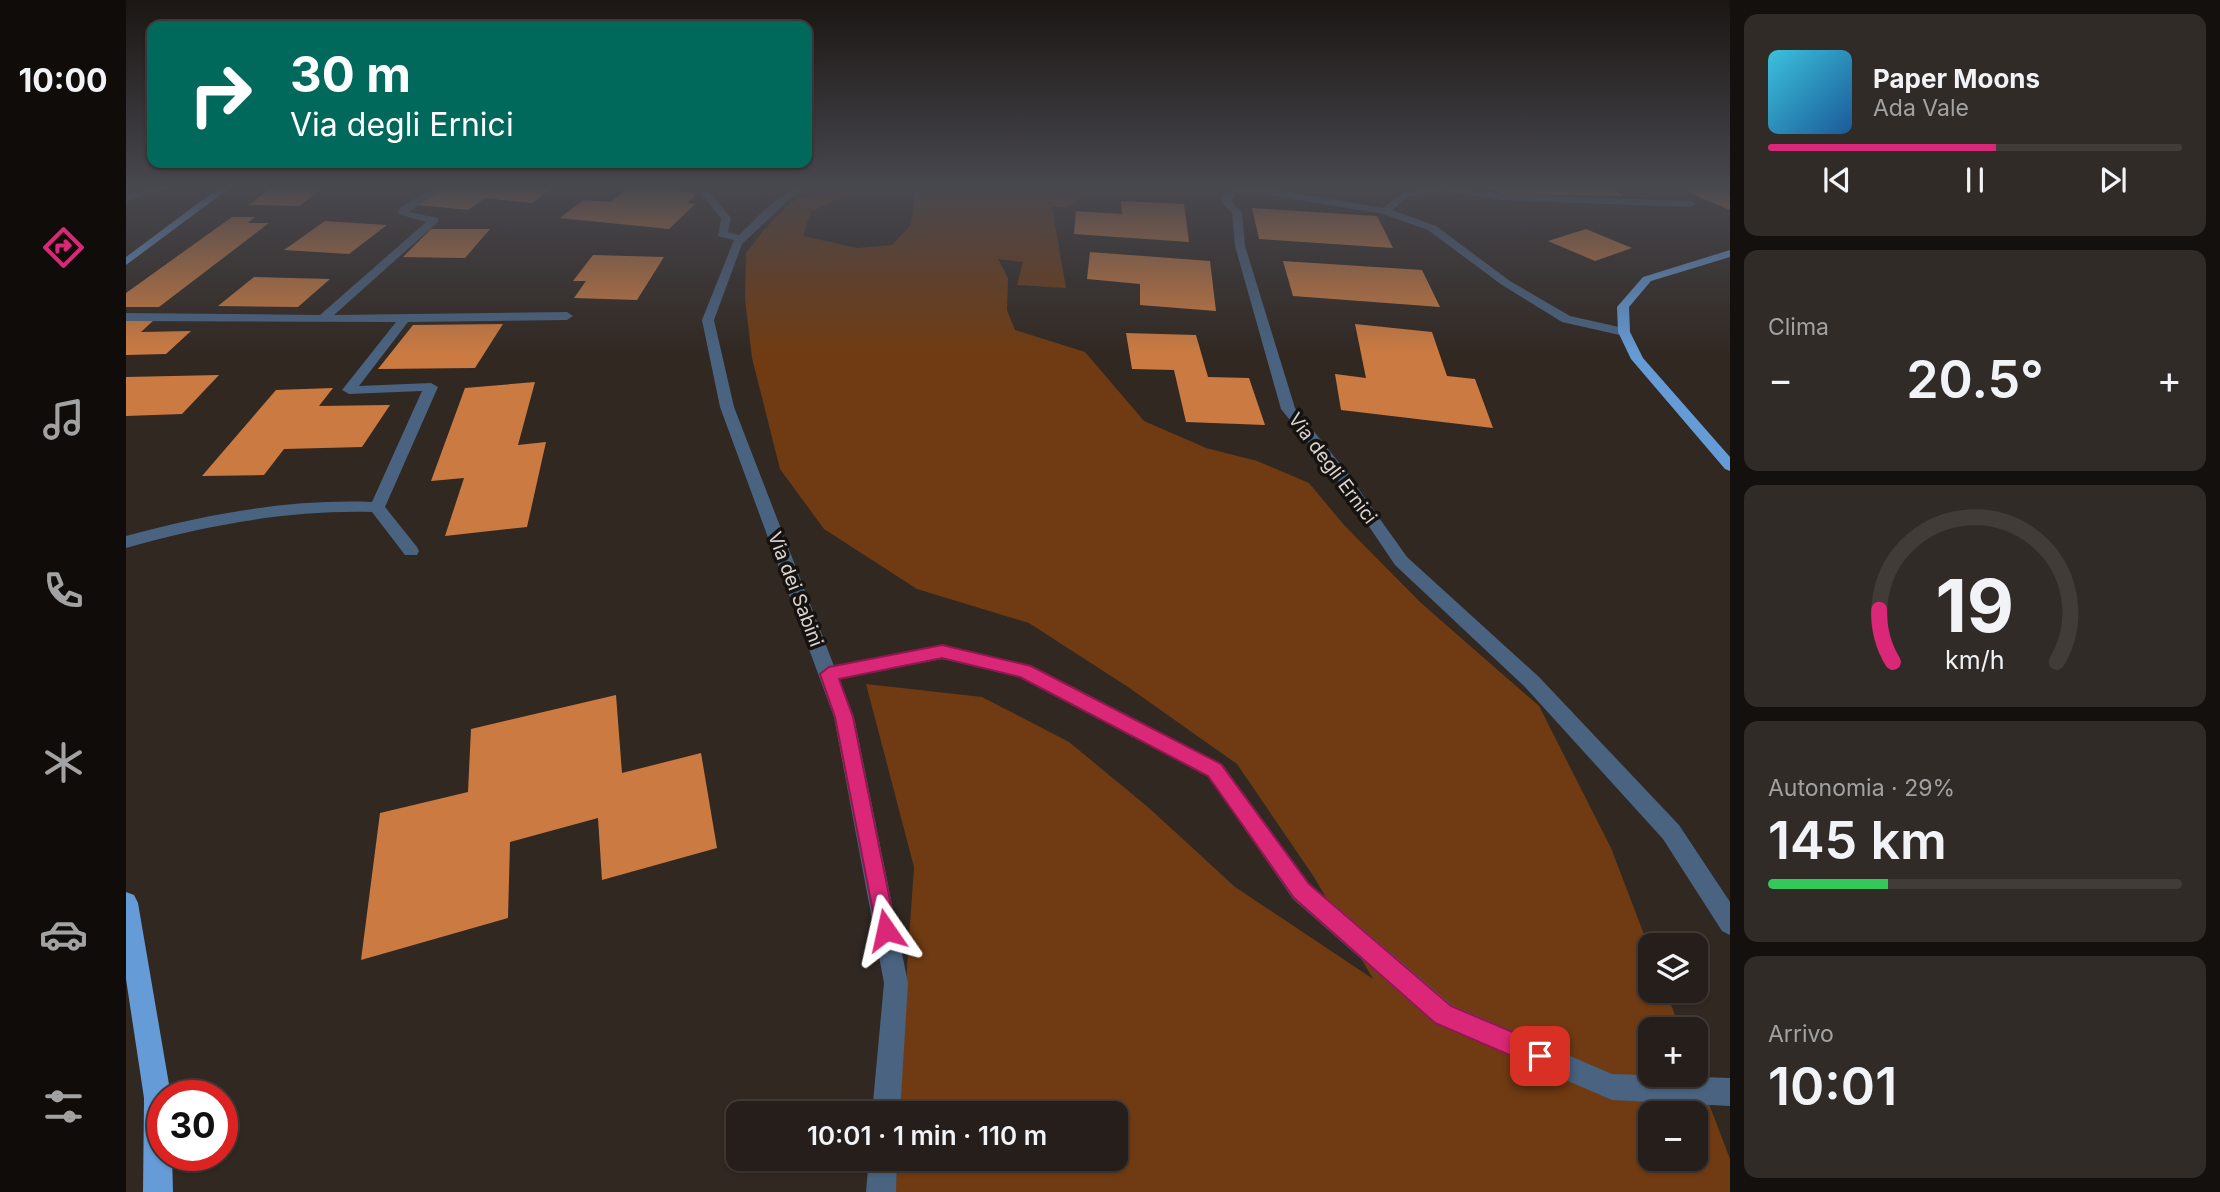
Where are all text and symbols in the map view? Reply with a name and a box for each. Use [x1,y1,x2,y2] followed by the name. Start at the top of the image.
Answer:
[290,45,411,104] text: 30 m
[175,49,266,140] icon: right
[18,61,108,100] text: 10:00
[1873,63,2040,94] text: Paper Moons
[1873,94,1969,122] text: Ada Vale
[290,105,514,144] text: Via degli Ernici
[1818,161,1856,199] icon: previous
[1956,161,1994,199] icon: pause
[2094,161,2132,199] icon: next
[39,223,88,272] icon: directions
[1768,313,1829,341] text: Clima
[1906,348,2044,411] text: 20.5°
[1768,356,1793,402] text: −
[2157,356,2182,402] text: +
[39,395,88,444] icon: music
[1283,408,1382,528] street label: Via degli Ernici
[763,528,828,650] street label: Via dei Sabini
[1936,561,2014,650] text: 19
[39,566,88,615] icon: phone
[1945,645,2005,675] text: km/h
[39,738,88,787] icon: climate
[1768,774,1955,802] text: Autonomia · 29%
[1768,809,1947,872] text: 145 km
[849,893,923,967] position arrow
[39,910,88,959] icon: car
[1638,933,1708,1171] map controls
[1638,933,1708,1003] button: layers
[1638,1017,1708,1087] button: +
[1768,1020,1834,1048] text: Arrivo
[1510,1026,1570,1086] pin
[1521,1037,1559,1075] icon: arrive
[1768,1055,1897,1118] text: 10:01
[147,1080,238,1171] speed limit sign: 30
[39,1082,88,1131] icon: filters
[1638,1101,1708,1171] button: −
[807,1120,1047,1151] text: 10:01 · 1 min · 110 m

